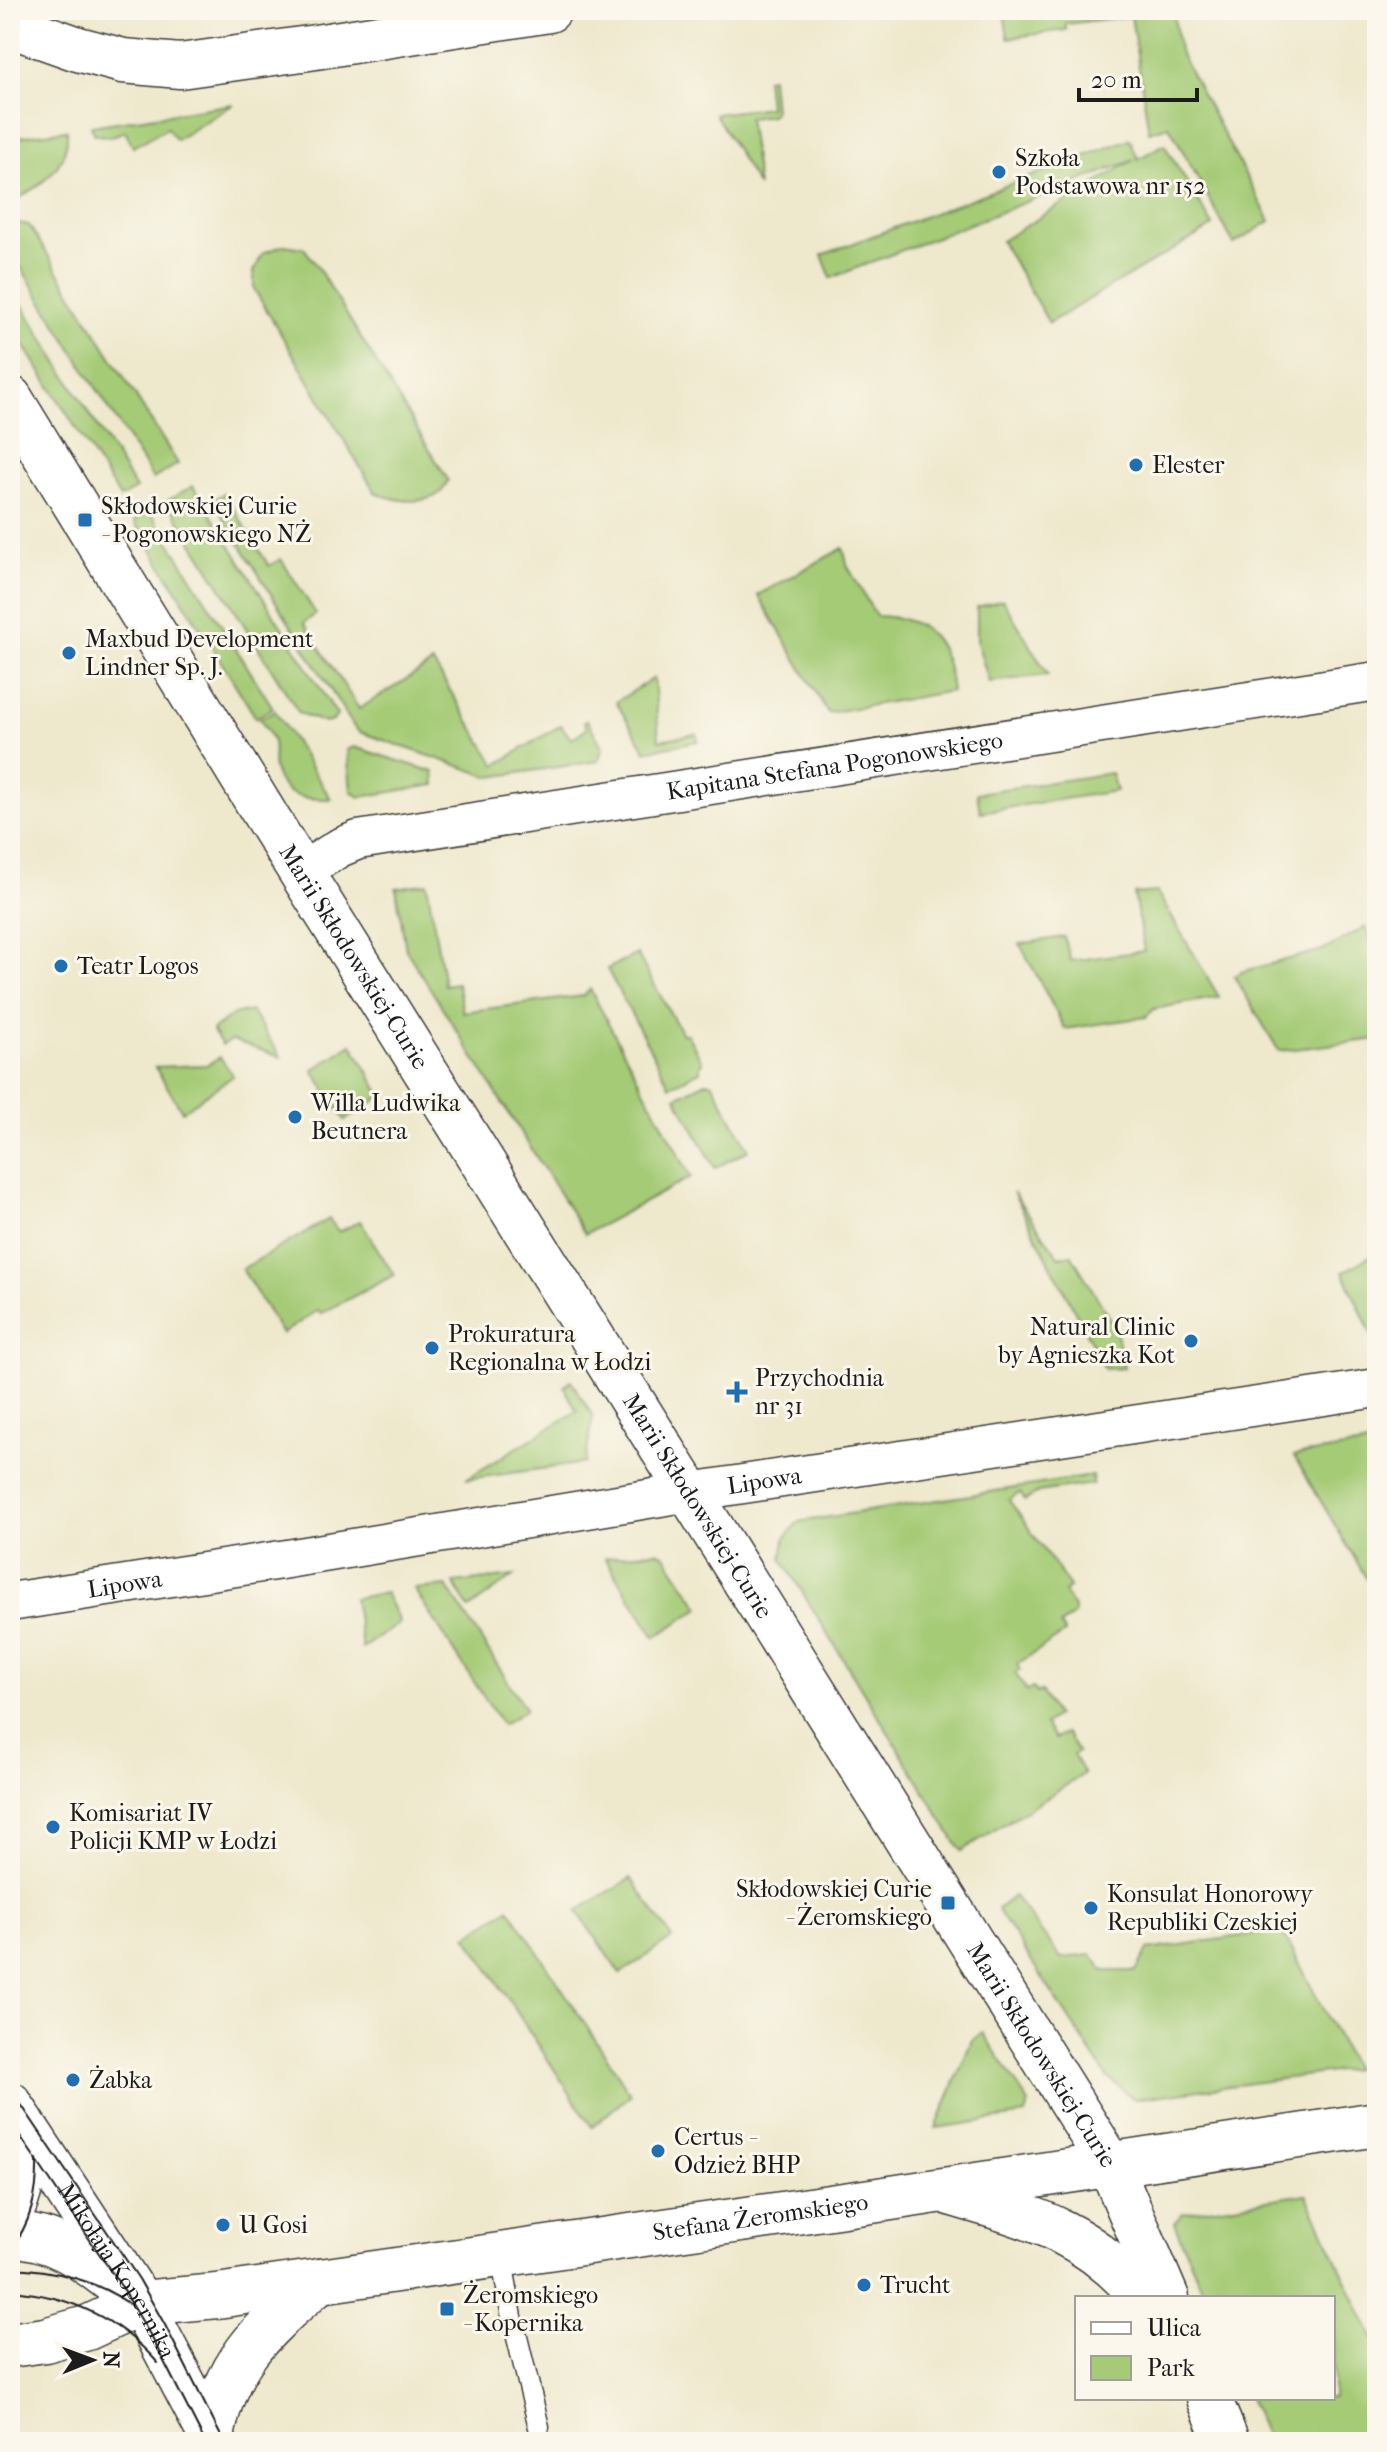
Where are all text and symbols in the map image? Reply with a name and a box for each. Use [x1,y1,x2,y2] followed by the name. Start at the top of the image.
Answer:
[1079,52,1197,102] scale bar
[1091,66,1142,94] text: 20 m
[1015,144,1206,200] place label: Szkoła Podstawowa nr 152
[990,163,1008,181] marker: Szkoła Podstawowa nr 152
[1152,451,1225,479] place label: Elester
[1127,456,1145,474] marker: Elester
[101,492,311,548] place label: Skłodowskiej Curie - Pogonowskiego NŻ
[76,511,94,529] marker: Skłodowskiej Curie - Pogonowskiego NŻ
[85,625,314,681] place label: Maxbud Development Lindner Sp. J.
[60,644,78,662] marker: Maxbud Development Lindner Sp. J.
[665,726,1005,806] street label: Kapitana Stefana Pogonowskiego
[273,839,435,1074] street label: Marii Skłodowskiej-Curie
[77,952,199,980] place label: Teatr Logos
[52,957,70,975] marker: Teatr Logos
[310,1089,461,1145] place label: Willa Ludwika Beutnera
[286,1108,304,1126] marker: Willa Ludwika Beutnera
[997,1313,1175,1369] place label: Natural Clinic by Agnieszka Kot
[448,1320,651,1376] place label: Prokuratura Regionalna w Łodzi
[1182,1332,1200,1350] marker: Natural Clinic by Agnieszka Kot
[423,1339,441,1357] marker: Prokuratura Regionalna w Łodzi
[755,1364,885,1420] place label: Przychodnia nr 31
[726,1381,748,1403] marker: Przychodnia nr 31
[617,1388,779,1624] street label: Marii Skłodowskiej-Curie
[725,1461,804,1500] street label: Lipowa
[85,1565,165,1604] street label: Lipowa
[69,1799,277,1855] place label: Komisariat IV Policji KMP w Łodzi
[44,1818,62,1836] marker: Komisariat IV Policji KMP w Łodzi
[736,1875,932,1931] place label: Skłodowskiej Curie - Żeromskiego
[1107,1880,1314,1936] place label: Konsulat Honorowy Republiki Czeskiej
[939,1894,957,1912] marker: Skłodowskiej Curie - Żeromskiego
[1082,1899,1100,1917] marker: Konsulat Honorowy Republiki Czeskiej
[961,1937,1123,2173] street label: Marii Skłodowskiej-Curie
[89,2065,153,2094] place label: Żabka
[64,2071,82,2089] marker: Żabka
[674,2123,800,2179] place label: Certus - Odzież BHP
[649,2142,667,2160] marker: Certus - Odzież BHP
[52,2177,182,2364] street label: Mikołaja Kopernika
[651,2188,870,2247] street label: Stefana Żeromskiego
[239,2211,308,2239] place label: U Gosi
[214,2216,232,2234] marker: U Gosi
[880,2271,951,2299] place label: Trucht
[855,2276,873,2294] marker: Trucht
[463,2280,598,2337] place label: Żeromskiego - Kopernika
[1075,2296,1335,2400] legend
[438,2300,456,2318] marker: Żeromskiego - Kopernika
[1147,2314,1202,2342] text: Ulica
[52,2320,132,2400] north arrow
[98,2351,124,2369] text: N
[1147,2354,1195,2382] text: Park

